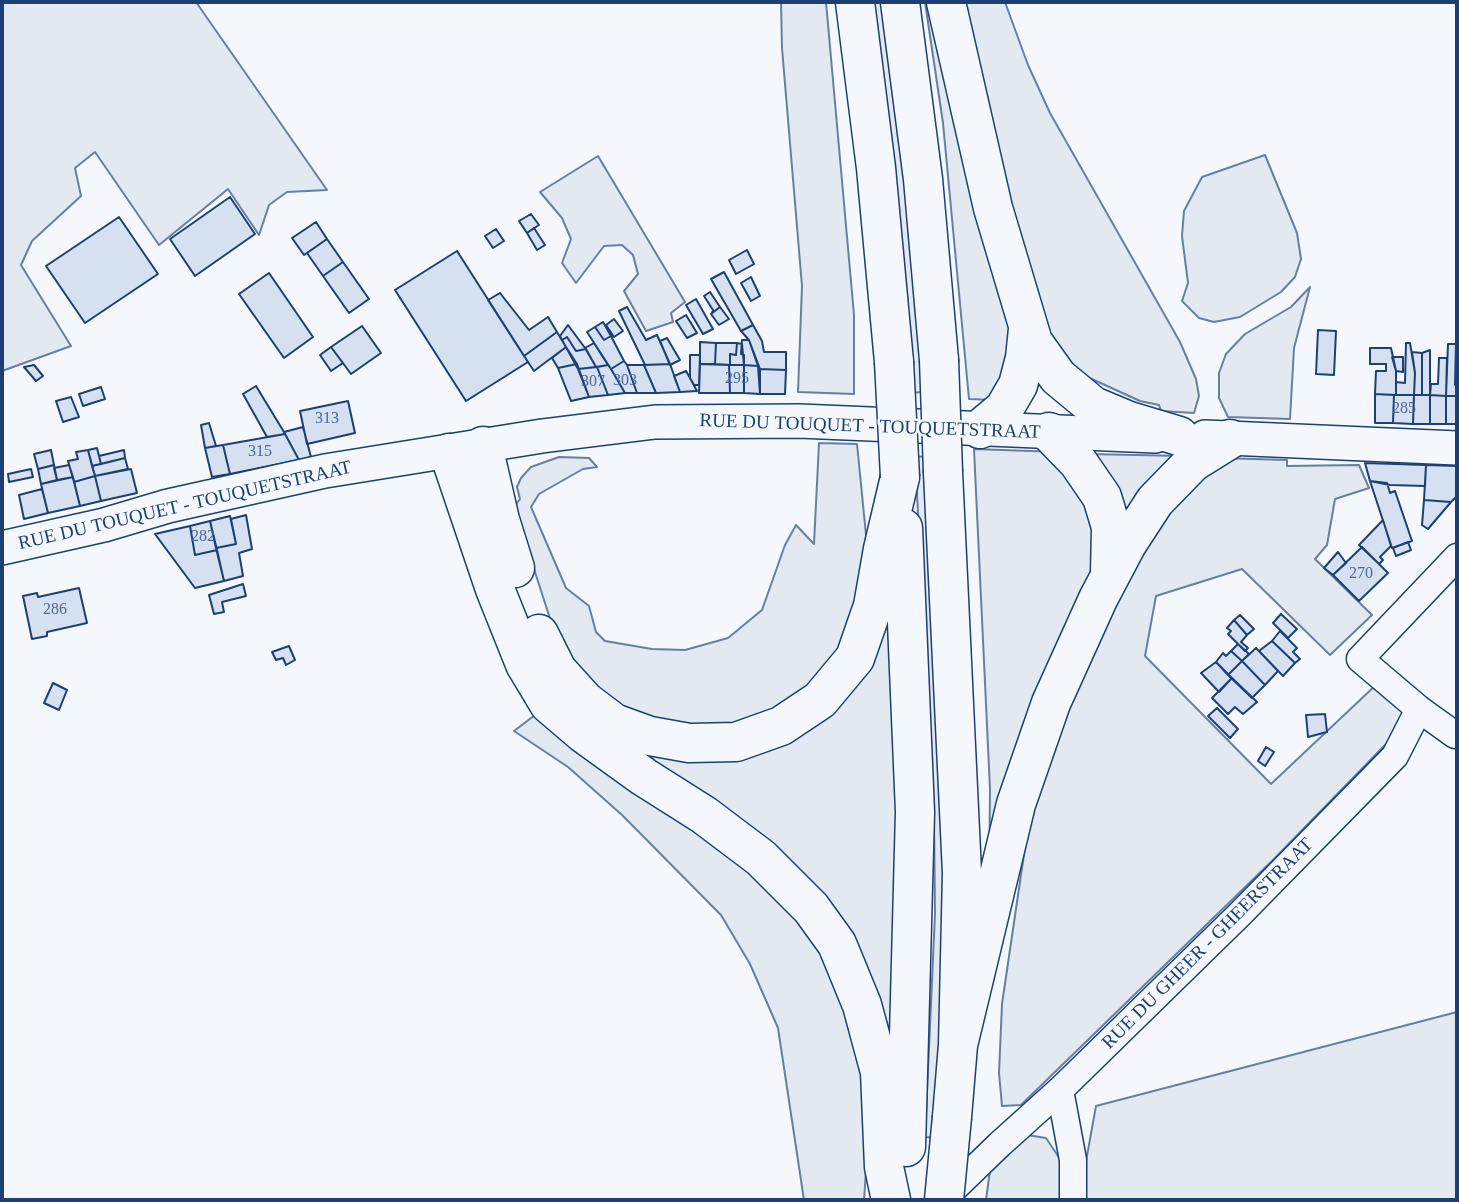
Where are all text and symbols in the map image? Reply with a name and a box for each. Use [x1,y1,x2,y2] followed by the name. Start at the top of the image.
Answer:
[725,369,749,389] house number: 295
[613,371,637,391] house number: 303
[581,372,605,392] house number: 307
[1392,399,1416,419] house number: 285
[315,409,339,429] house number: 313
[699,410,1041,444] street label: RUE DU TOUQUET - TOUQUETSTRAAT
[248,442,272,462] house number: 315
[16,457,354,555] street label: RUE DU TOUQUET - TOUQUETSTRAAT
[191,527,215,547] house number: 282
[1349,564,1373,584] house number: 270
[43,600,67,620] house number: 286
[1098,834,1318,1054] street label: RUE DU GHEER - GHEERSTRAAT

